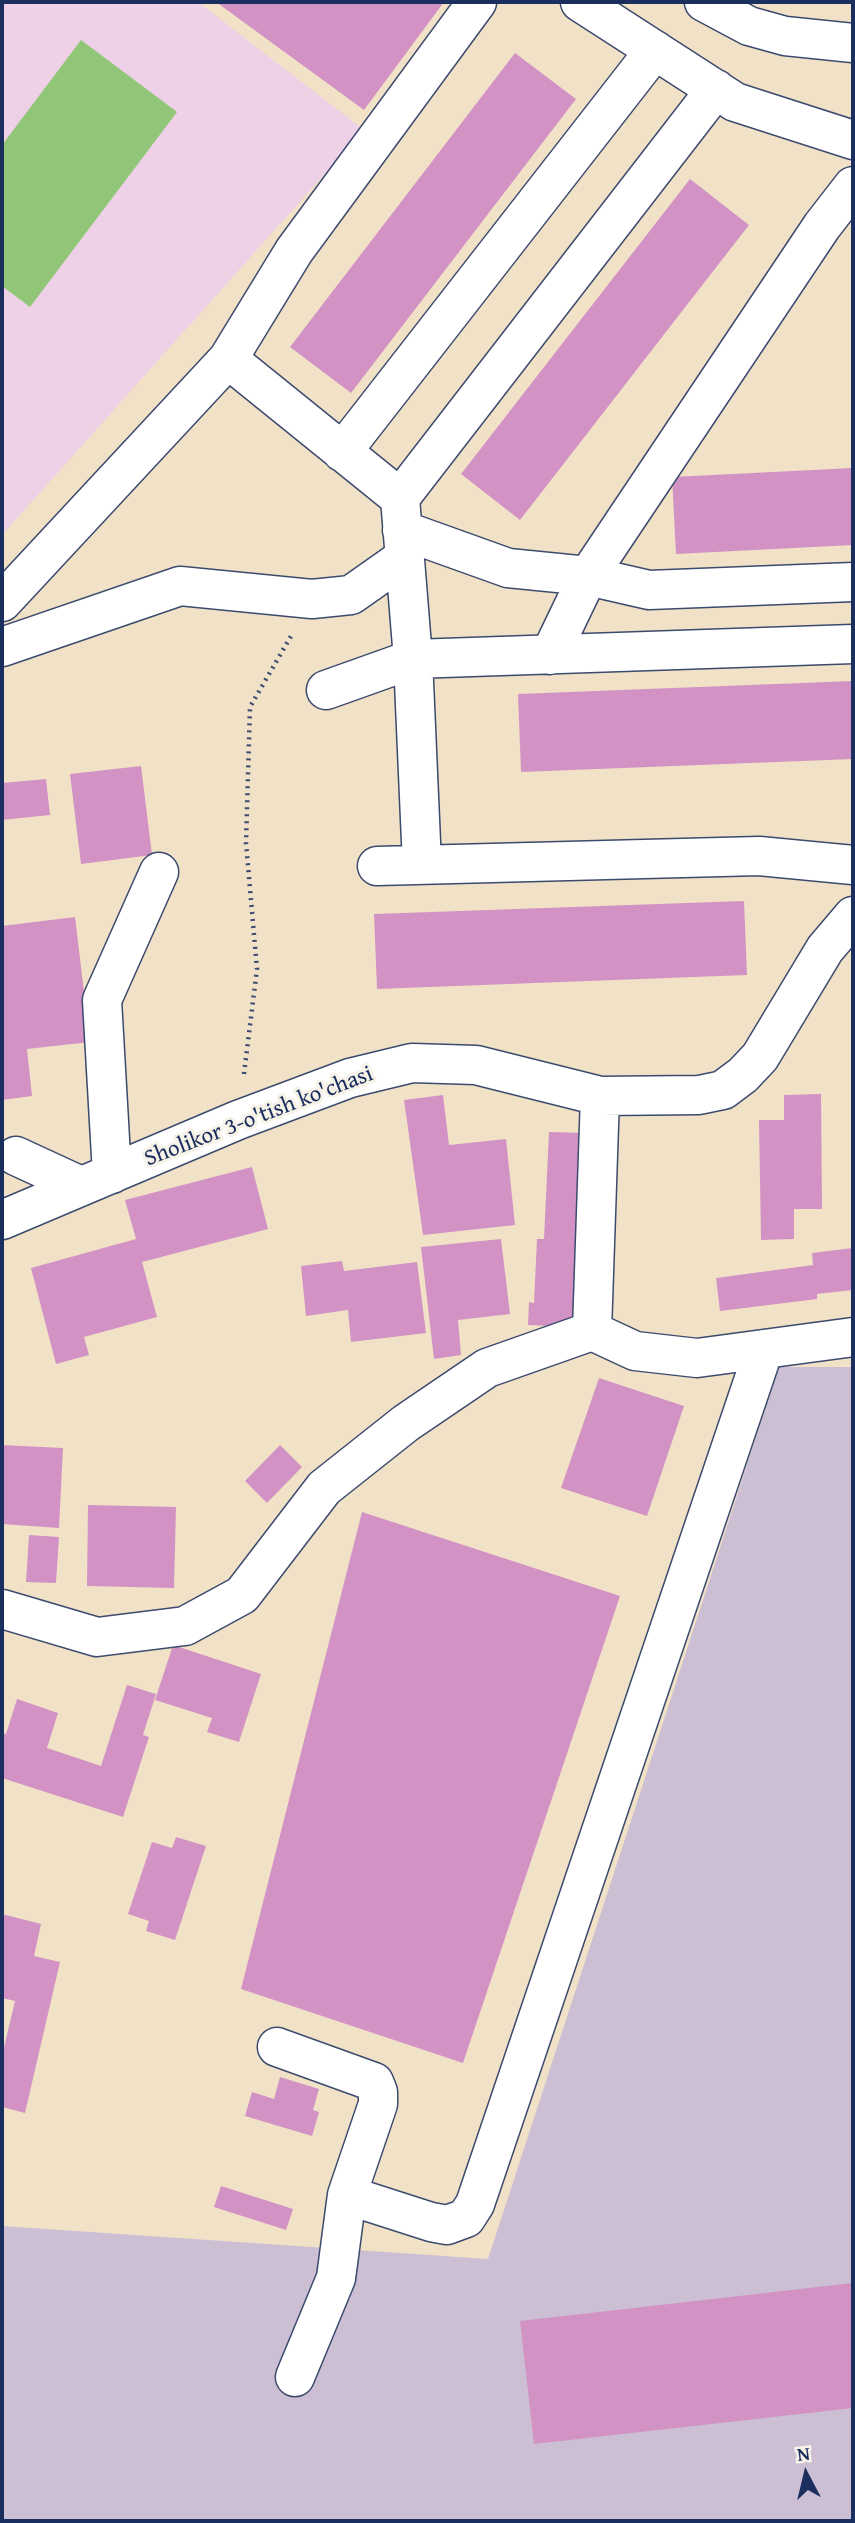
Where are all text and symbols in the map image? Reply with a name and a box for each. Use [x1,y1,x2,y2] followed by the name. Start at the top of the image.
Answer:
[141,1061,377,1173] street label: Sholikor 3-o'tish ko'chasi
[795,2438,811,2468] text: N
[771,2439,841,2509] north arrow

